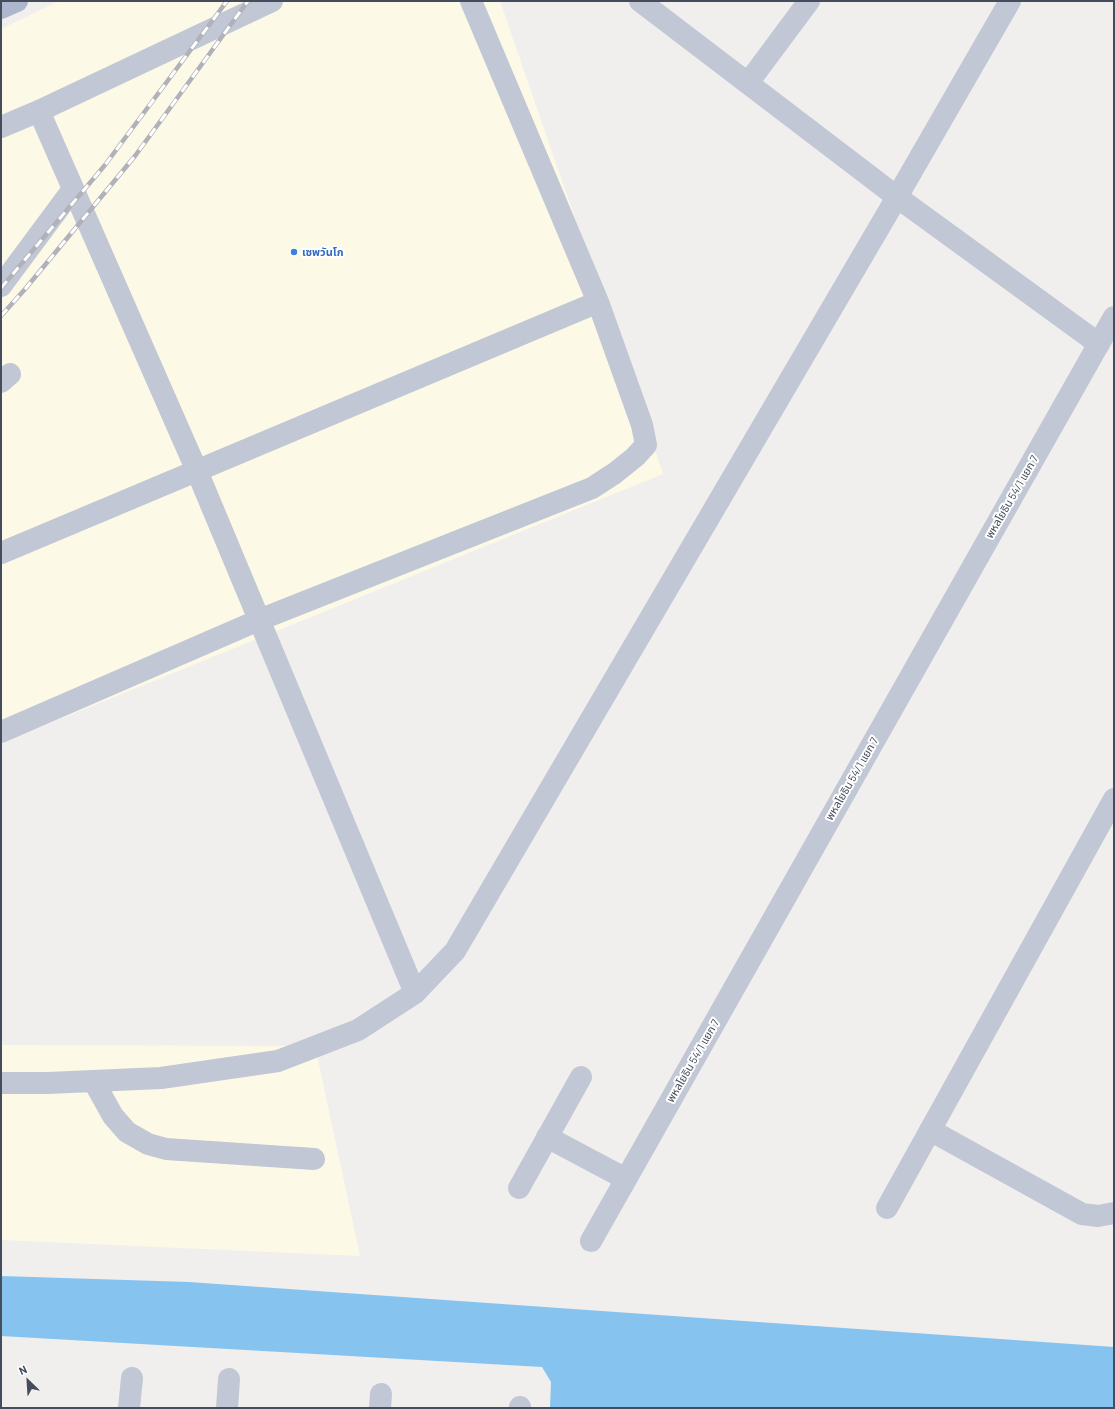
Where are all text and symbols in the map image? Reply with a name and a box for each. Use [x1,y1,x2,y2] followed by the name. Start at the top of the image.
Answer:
[302,245,343,259] place label: เซพวันโก
[289,247,299,257] marker: เซพวันโก
[983,453,1041,541] street label: พหลโยธิน 54/1 แยก 7
[823,735,881,823] street label: พหลโยธิน 54/1 แยก 7
[664,1017,722,1105] street label: พหลโยธิน 54/1 แยก 7
[8,1361,48,1401] north arrow
[17,1362,29,1377] text: N

